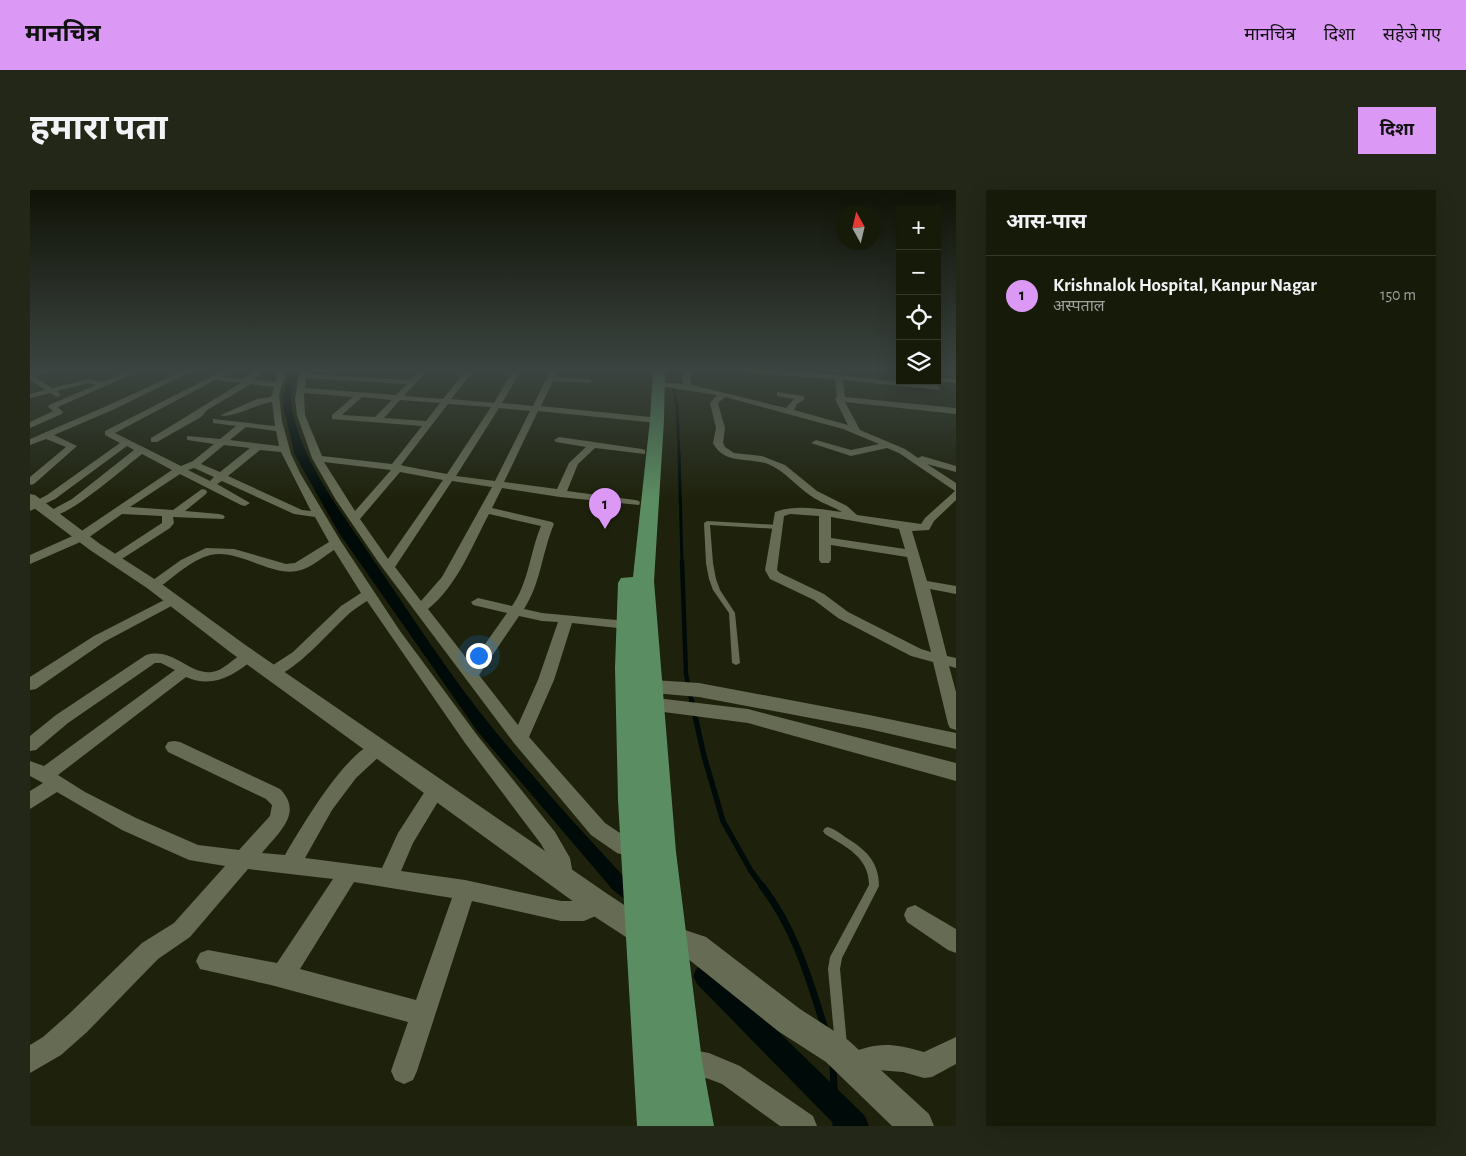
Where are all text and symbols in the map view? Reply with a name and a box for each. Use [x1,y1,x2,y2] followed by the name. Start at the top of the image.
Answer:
[25,22,101,46] text: मानचित्र
[1244,26,1296,44] text: मानचित्र
[1324,26,1355,44] text: दिशा
[1383,26,1441,44] text: सहेजे गए
[1358,107,1436,154] button: दिशा
[30,111,167,146] text: हमारा पता
[836,205,881,250] north arrow
[896,205,941,385] map controls
[896,205,941,250] button: +
[1006,211,1087,232] text: आस-पास
[896,250,941,295] button: −
[1053,276,1317,295] text: Krishnalok Hospital, Kanpur Nagar
[1019,287,1025,303] text: 1
[1380,287,1416,303] text: 150 m
[896,295,941,340] button: locate
[1053,298,1105,314] text: अस्पताल
[896,340,941,385] button: layers
[589,488,621,529] pin: 1
[466,643,492,669] your location

